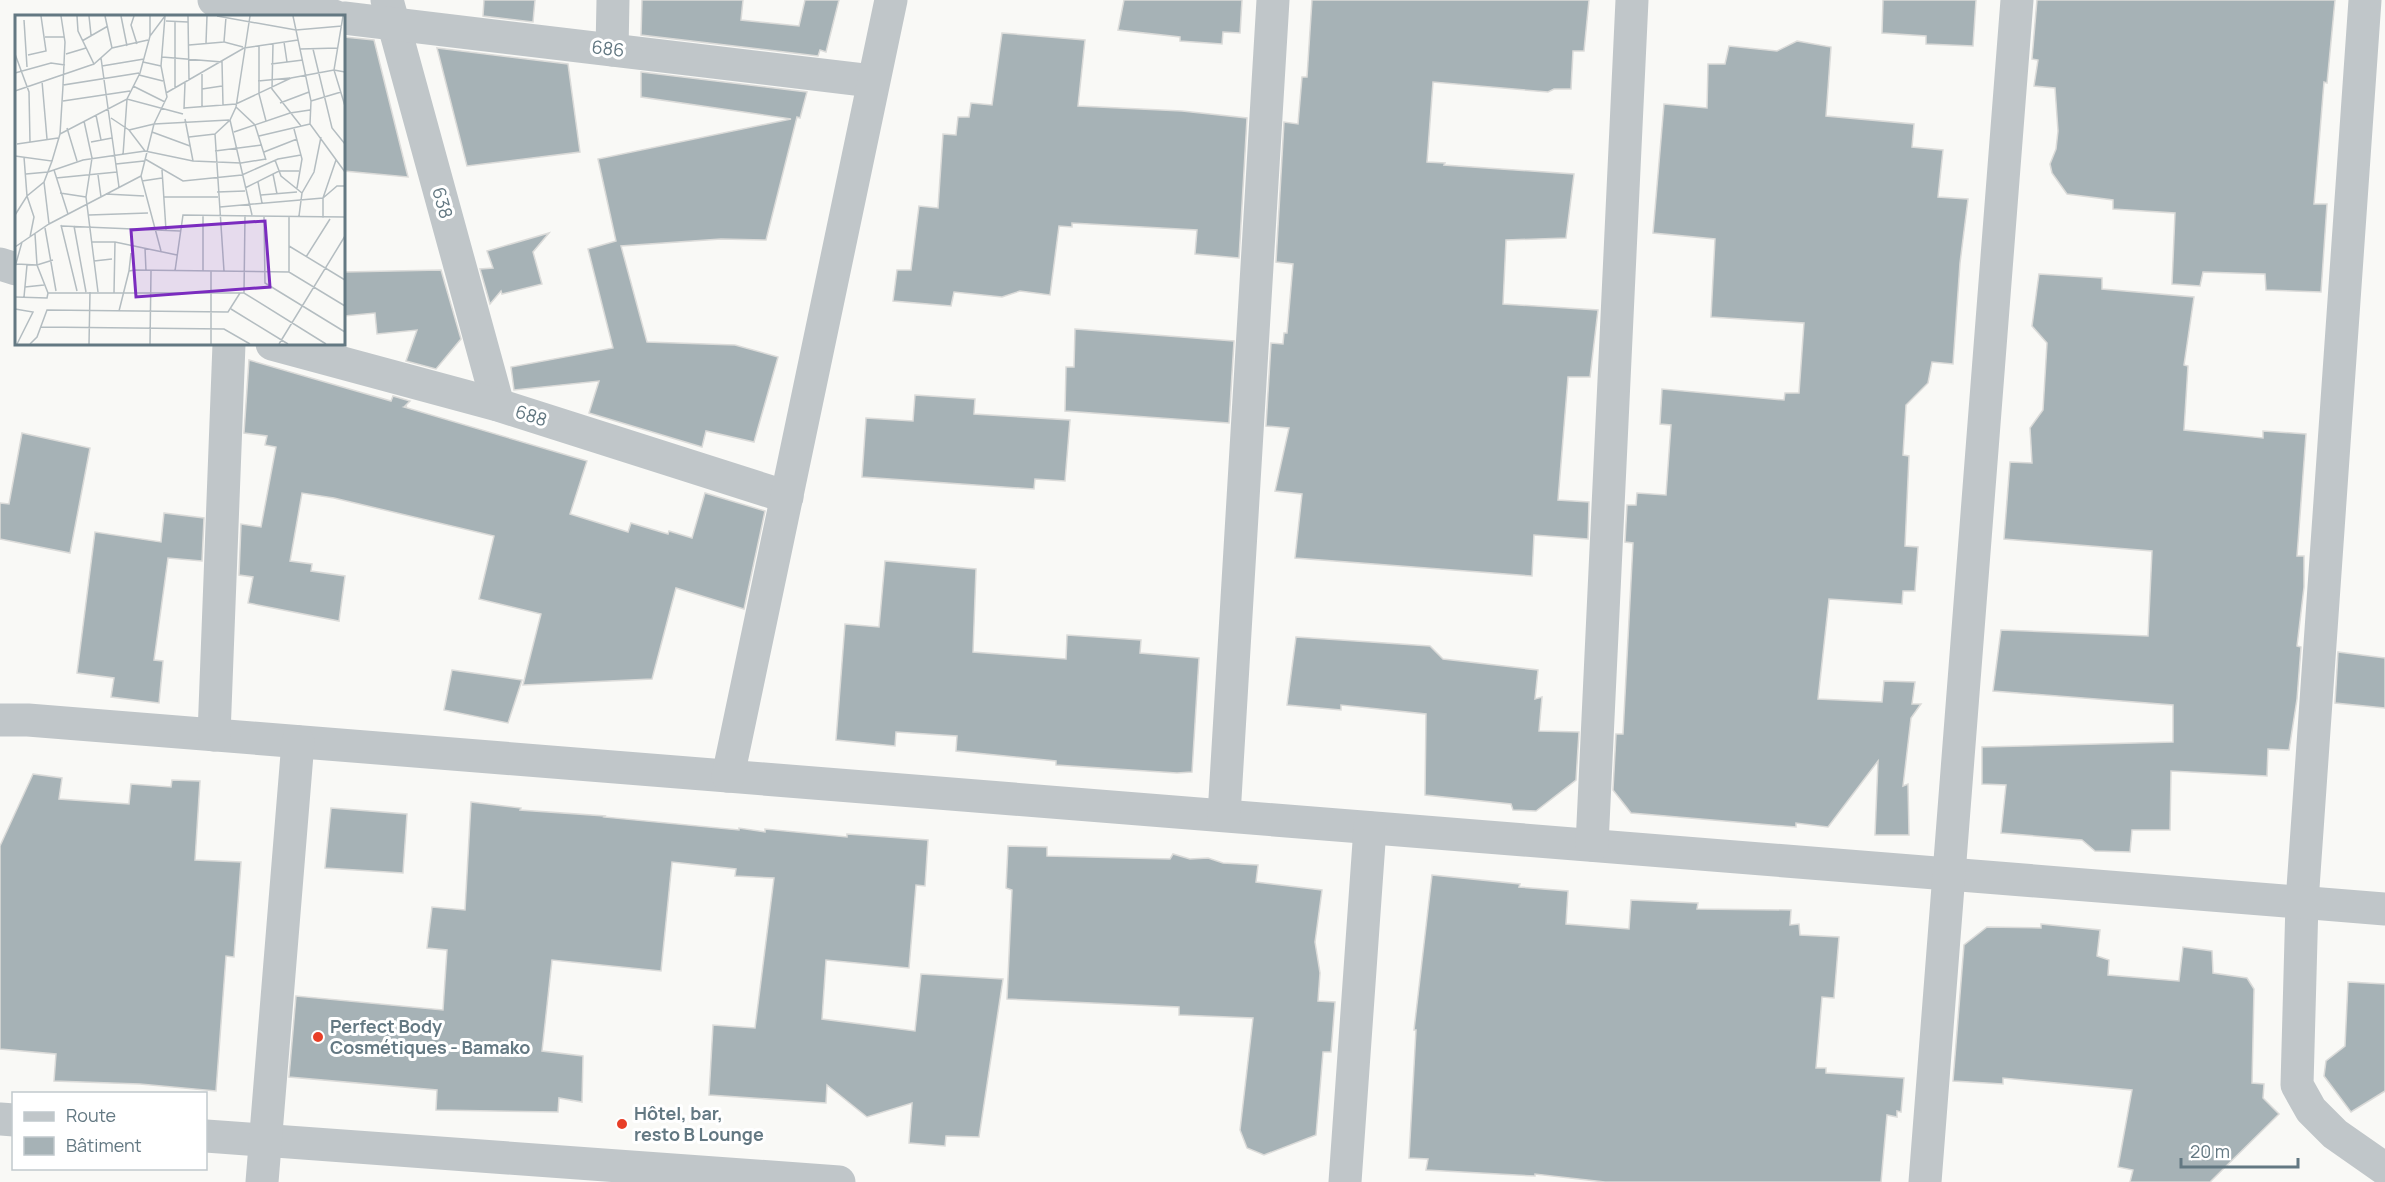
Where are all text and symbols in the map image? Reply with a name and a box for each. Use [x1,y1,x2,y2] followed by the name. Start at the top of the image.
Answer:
[15,15,345,345] inset map
[590,34,626,62] street label: 686
[427,184,459,221] street label: 638
[512,399,550,431] street label: 688
[330,1014,530,1059] place label: Perfect Body Cosmétiques - Bamako
[311,1030,325,1044] marker: Perfect Body Cosmétiques - Bamako
[12,1092,207,1170] legend
[634,1101,764,1146] place label: Hôtel, bar, resto B Lounge
[66,1103,116,1127] text: Route
[615,1117,629,1131] marker: Hôtel, bar, resto B Lounge
[2181,1131,2298,1169] scale bar
[66,1133,142,1157] text: Bâtiment
[2190,1139,2230,1163] text: 20 m

